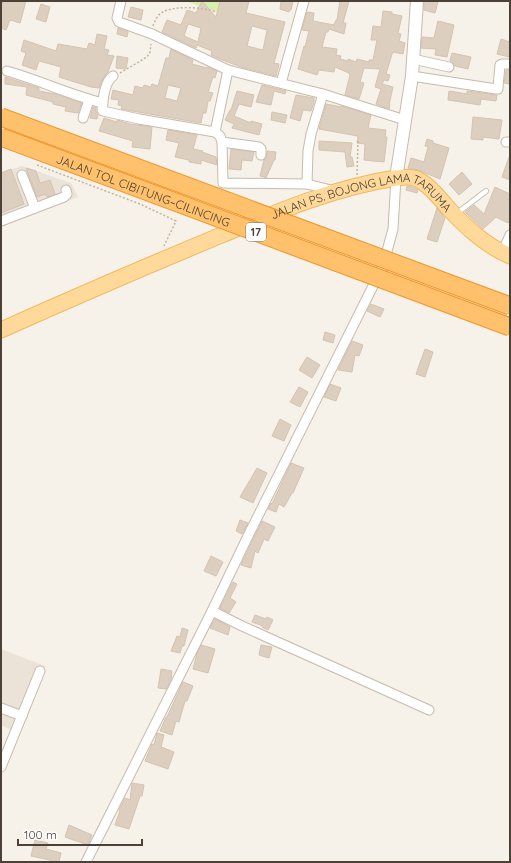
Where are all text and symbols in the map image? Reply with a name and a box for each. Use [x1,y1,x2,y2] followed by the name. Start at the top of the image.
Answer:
[54,151,232,229] street label: JALAN TOL CIBITUNG–CILINCING
[268,169,456,222] text: JALAN PS. BOJONG LAMA TARUMA
[260,206,458,224] street label: JALAN PS. BOJONG LAMA TARUMA
[246,223,266,241] road number: 17
[18,821,142,847] scale bar
[24,827,57,842] text: 100 m

